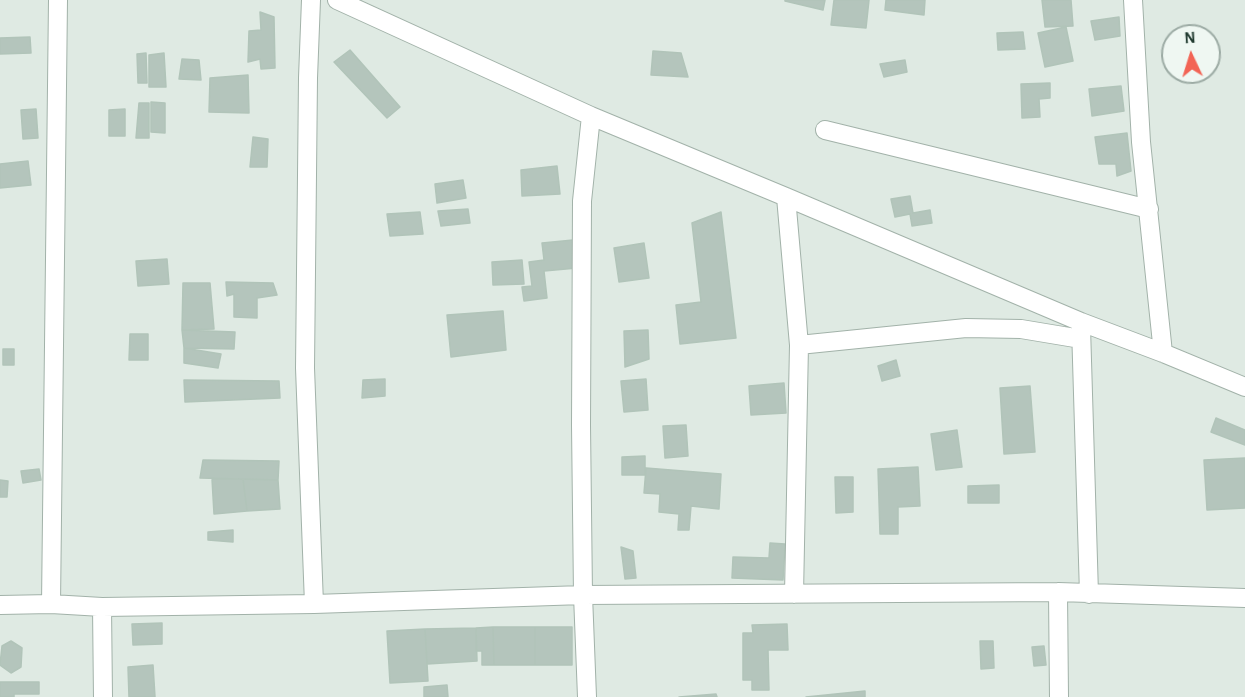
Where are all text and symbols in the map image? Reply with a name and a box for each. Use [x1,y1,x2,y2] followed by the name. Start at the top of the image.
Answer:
[1161,24,1221,84] north arrow
[1184,30,1196,46] text: N

